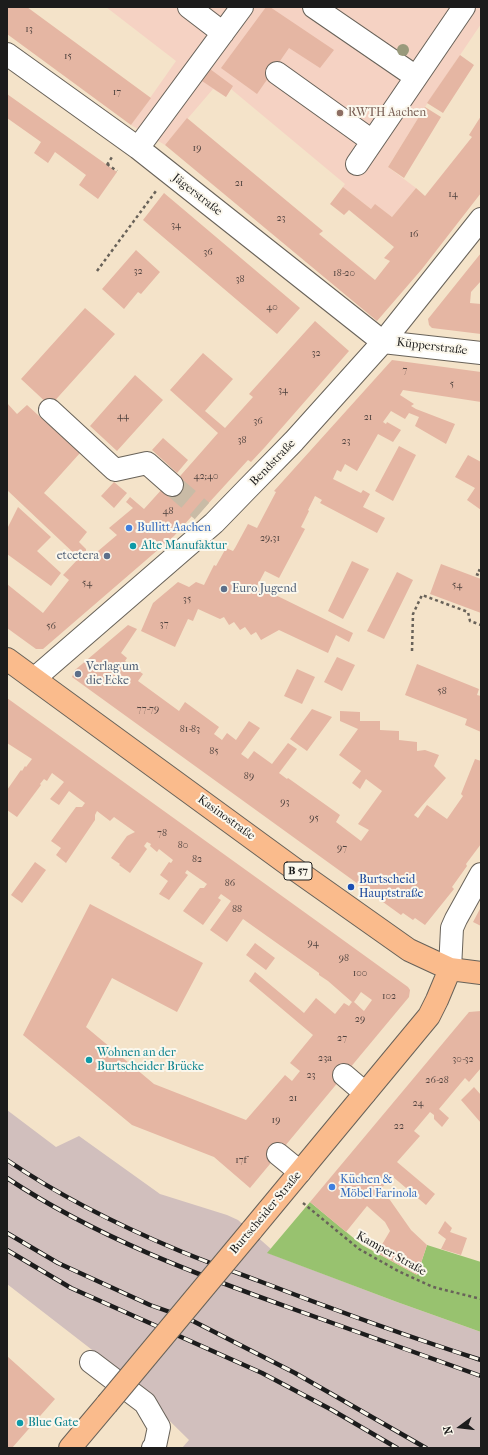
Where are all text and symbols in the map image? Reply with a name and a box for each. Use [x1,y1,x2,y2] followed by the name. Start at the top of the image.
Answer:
[25,24,33,36] house number: 13
[64,51,72,63] house number: 15
[113,87,121,99] house number: 17
[348,106,426,120] place label: RWTH Aachen
[335,108,345,118] marker: RWTH Aachen
[193,143,201,155] house number: 19
[169,171,225,219] street label: Jägerstraße
[235,178,243,190] house number: 21
[448,189,458,201] house number: 14
[276,213,286,225] house number: 23
[171,220,181,232] house number: 34
[410,229,418,241] house number: 16
[203,247,213,259] house number: 36
[133,266,143,278] house number: 32
[333,268,355,280] house number: 18-20
[235,274,245,286] house number: 38
[266,302,278,314] house number: 40
[396,336,468,358] street label: Küpperstraße
[311,348,321,360] house number: 32
[403,365,407,377] house number: 7
[450,379,454,391] house number: 5
[278,385,288,397] house number: 34
[117,411,129,423] house number: 44
[364,412,372,424] house number: 21
[253,416,263,428] house number: 36
[237,435,247,447] house number: 38
[341,436,351,448] house number: 23
[247,437,299,489] street label: Bendstraße
[193,471,219,483] house number: 42;40
[163,506,173,518] house number: 48
[137,521,211,535] place label: Bullitt Aachen
[124,523,134,533] marker: Bullitt Aachen
[260,533,280,545] house number: 29,31
[141,539,227,553] place label: Alte Manufaktur
[128,541,138,551] marker: Alte Manufaktur
[57,549,99,563] place label: etcetera
[102,551,112,561] marker: etcetera
[82,578,92,590] house number: 54
[452,580,462,592] house number: 54
[232,582,297,596] place label: Euro Jugend
[219,584,229,594] marker: Euro Jugend
[183,594,191,606] house number: 35
[160,619,168,631] house number: 37
[46,621,56,633] house number: 56
[86,660,139,688] place label: Verlag um die Ecke
[73,669,83,679] marker: Verlag um die Ecke
[437,686,447,698] house number: 58
[137,704,159,716] house number: 77-79
[180,724,200,736] house number: 81-83
[209,746,219,758] house number: 85
[244,771,254,783] house number: 89
[195,792,257,844] street label: Kasinostraße
[280,797,290,809] house number: 93
[309,813,319,825] house number: 95
[157,828,167,840] house number: 78
[178,840,188,852] house number: 80
[337,843,347,855] house number: 97
[192,854,202,866] house number: 82
[284,862,312,880] road number: B 57
[359,873,423,901] place label: Burtscheid Hauptstraße
[225,878,235,890] house number: 86
[346,882,356,892] marker: Burtscheid Hauptstraße
[232,904,242,916] house number: 88
[307,938,319,950] house number: 94
[339,953,349,965] house number: 98
[353,968,367,980] house number: 100
[382,991,396,1003] house number: 102
[355,1014,365,1026] house number: 29
[337,1033,347,1045] house number: 27
[97,1046,204,1074] place label: Wohnen an der Burtscheider Brücke
[318,1053,332,1065] house number: 23a
[452,1054,474,1066] house number: 30-32
[84,1055,94,1065] marker: Wohnen an der Burtscheider Brücke
[306,1070,316,1082] house number: 23
[425,1075,449,1087] house number: 26-28
[289,1093,297,1105] house number: 21
[412,1098,424,1110] house number: 24
[272,1115,280,1127] house number: 19
[394,1121,404,1133] house number: 22
[235,1155,247,1167] house number: 17f
[227,1169,305,1257] street label: Burtscheider Straße
[340,1173,417,1201] place label: Küchen & Möbel Farinola
[327,1182,337,1192] marker: Küchen & Möbel Farinola
[353,1229,429,1279] street label: Kamper Straße
[440,1407,480,1447] north arrow
[28,1416,79,1430] place label: Blue Gate
[15,1418,25,1428] marker: Blue Gate
[441,1425,455,1436] text: N

